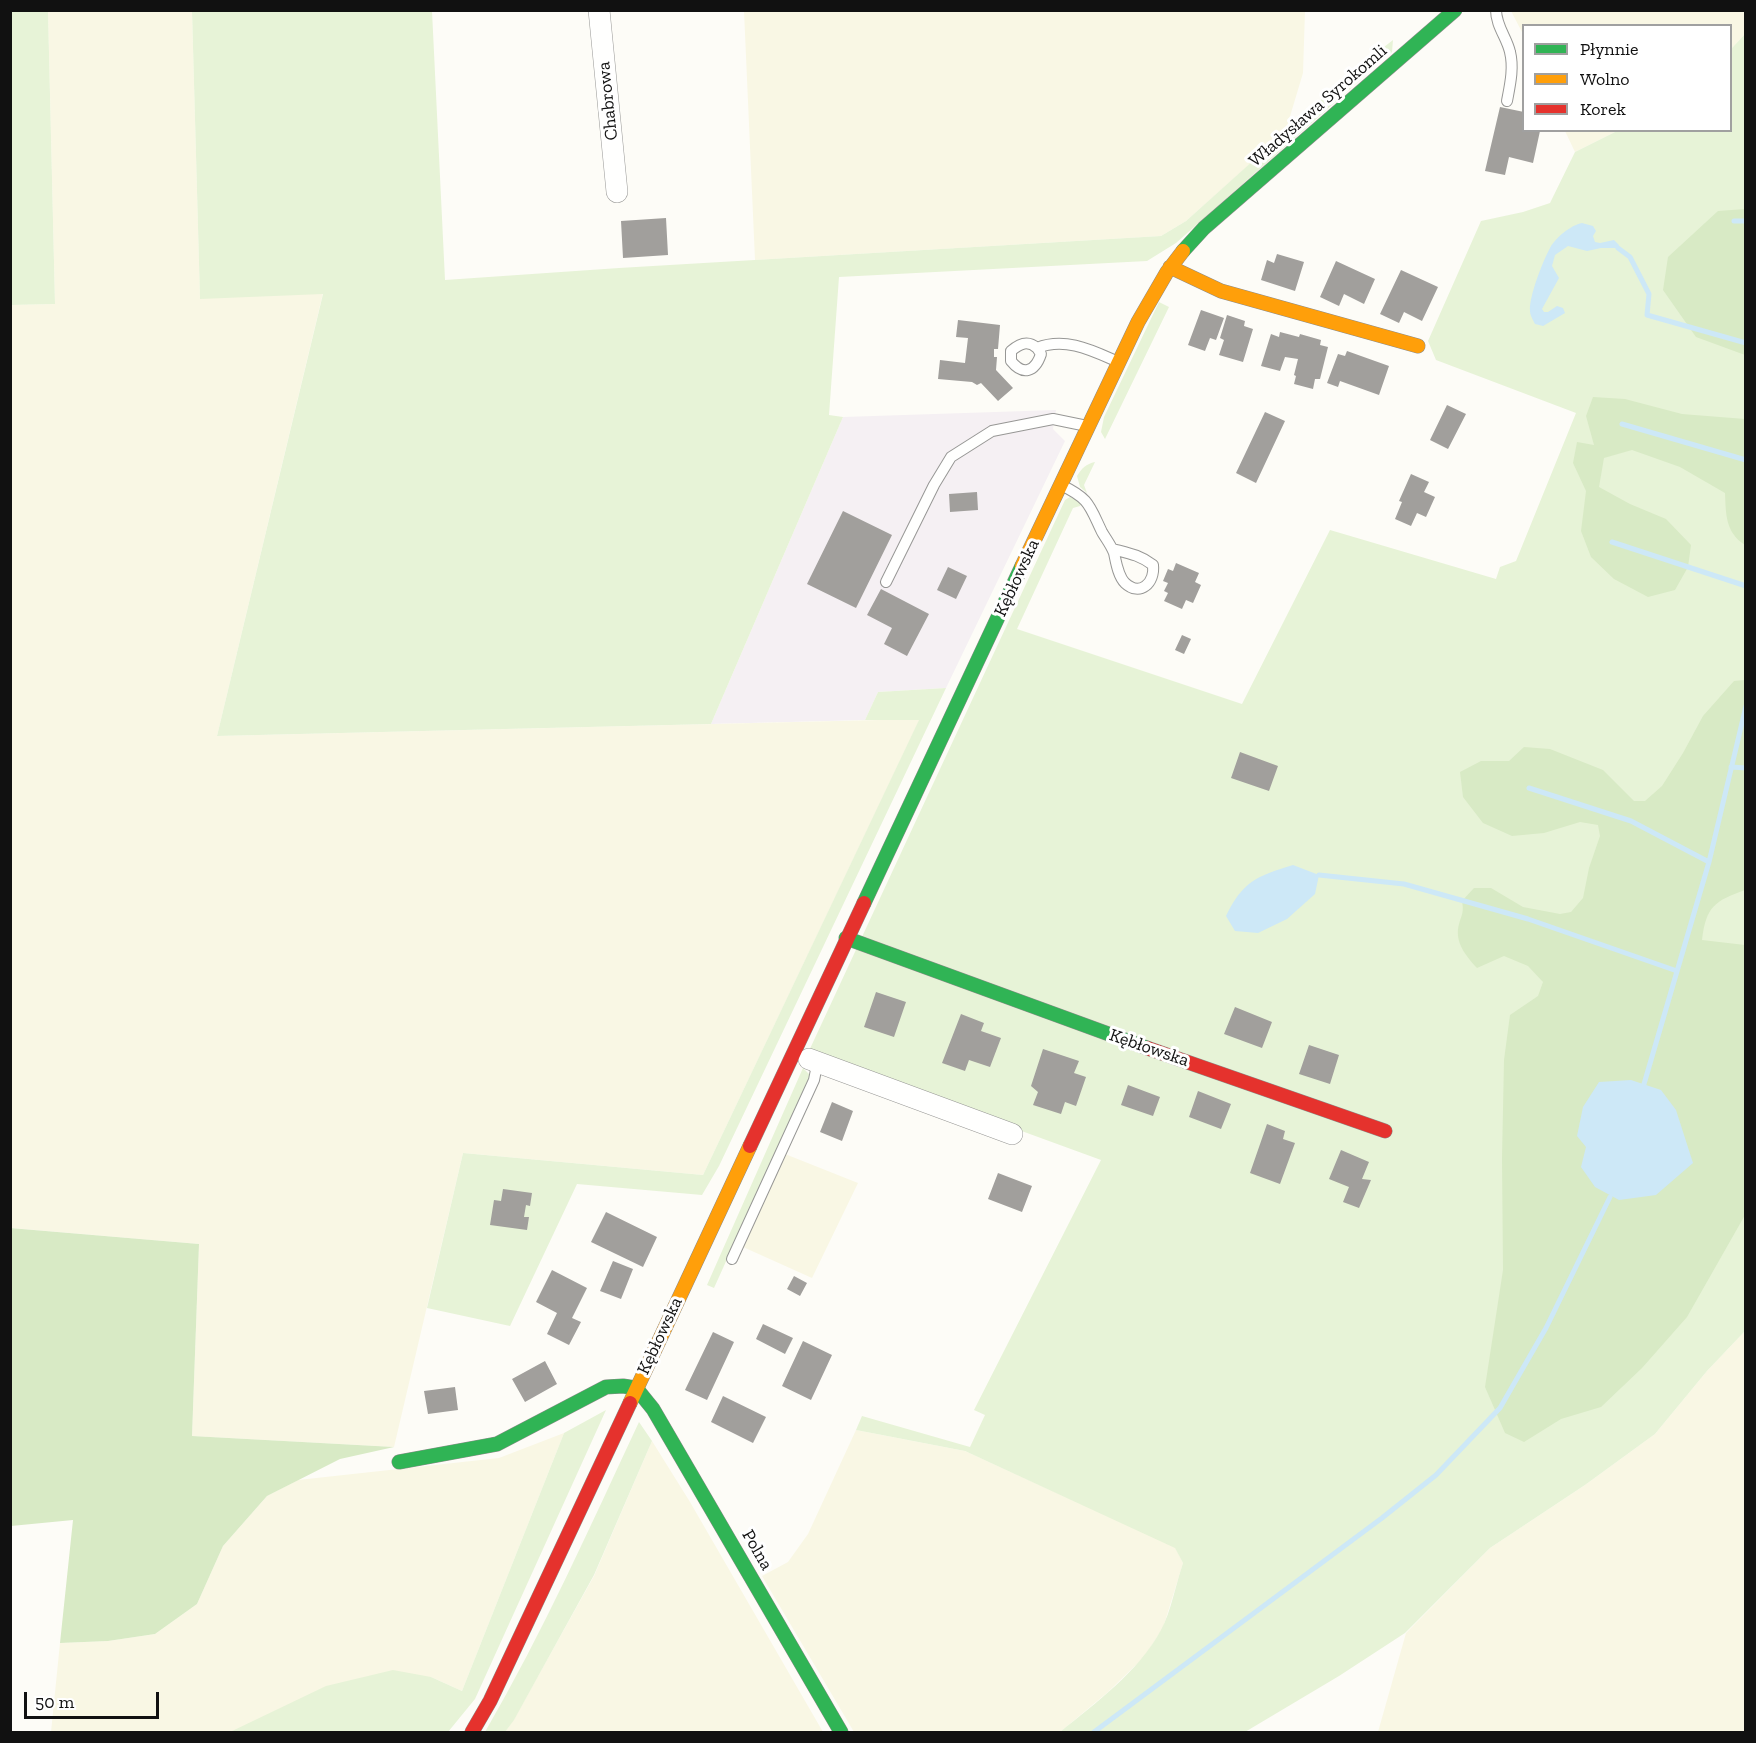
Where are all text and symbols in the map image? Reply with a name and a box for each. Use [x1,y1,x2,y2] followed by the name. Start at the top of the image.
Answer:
[1522,24,1732,132] legend
[1580,38,1638,60] text: Płynnie
[1245,40,1391,172] street label: Władysława Syrokomli
[593,61,623,141] street label: Chabrowa
[1580,68,1630,90] text: Wolno
[1580,98,1626,120] text: Korek
[990,536,1044,620] street label: Kębłowska
[1106,1024,1192,1072] street label: Kębłowska
[633,1294,687,1378] street label: Kębłowska
[737,1526,777,1574] street label: Polna
[27,1680,162,1718] scale bar
[35,1691,74,1713] text: 50 m

